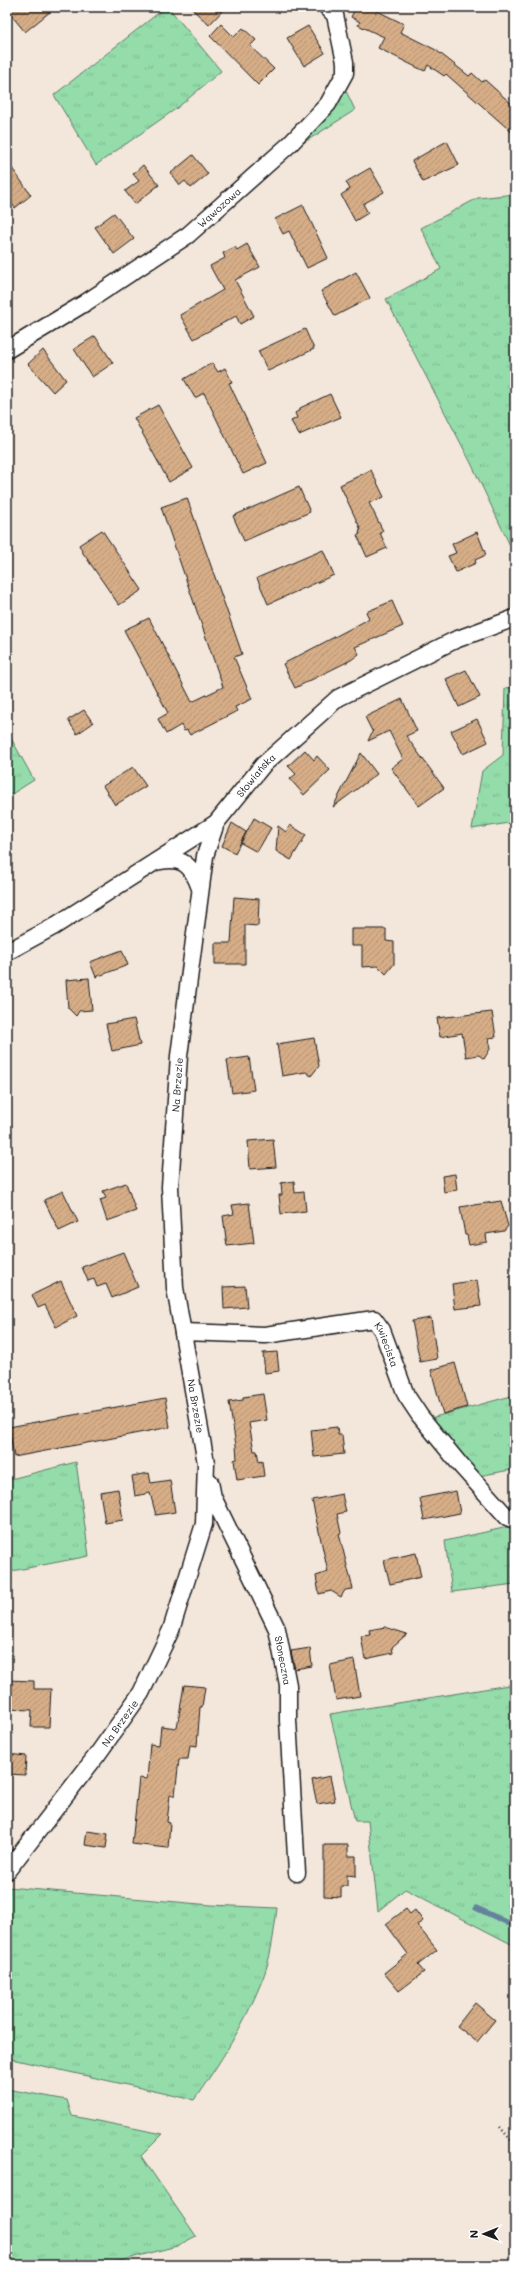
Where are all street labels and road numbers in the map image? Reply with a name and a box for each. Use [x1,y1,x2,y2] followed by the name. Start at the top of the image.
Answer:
[194,184,244,231] street label: Wąwozowa
[233,750,278,800] street label: Słowiańska
[168,1057,186,1113] street label: Na Brzezie
[371,1319,402,1369] street label: Kwiecista
[184,1378,208,1434] street label: Na Brzezie
[272,1635,295,1686] street label: Słoneczna
[98,1697,141,1749] street label: Na Brzezie

